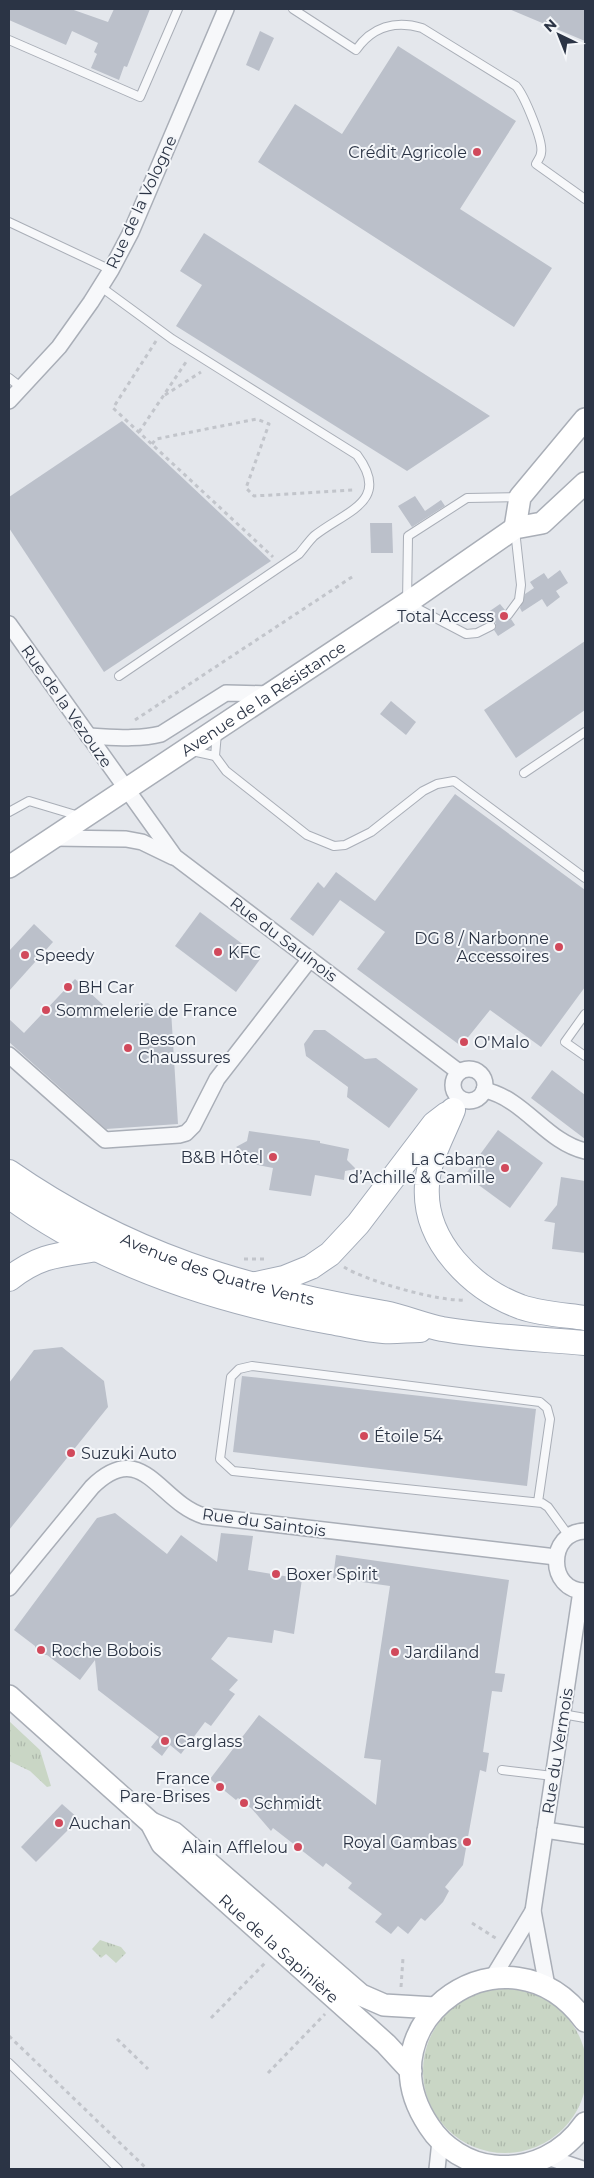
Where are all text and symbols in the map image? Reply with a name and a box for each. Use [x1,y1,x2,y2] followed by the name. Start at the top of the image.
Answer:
[534,10,584,60] north arrow
[540,15,560,36] text: N
[102,133,181,272] street label: Rue de la Vologne
[348,143,467,162] place label: Crédit Agricole
[471,146,483,158] marker: Crédit Agricole
[397,607,494,626] place label: Total Access
[498,610,510,622] marker: Total Access
[178,637,349,760] street label: Avenue de la Résistance
[17,641,116,771] street label: Rue de la Vezouze
[226,893,341,986] street label: Rue du Saulnois
[414,929,549,966] place label: DG 8 / Narbonne Accessoires
[553,941,565,953] marker: DG 8 / Narbonne Accessoires
[228,943,261,962] place label: KFC
[35,946,95,965] place label: Speedy
[212,946,224,958] marker: KFC
[19,949,31,961] marker: Speedy
[78,978,134,997] place label: BH Car
[62,981,74,993] marker: BH Car
[56,1001,237,1020] place label: Sommelerie de France
[40,1004,52,1016] marker: Sommelerie de France
[138,1030,231,1067] place label: Besson Chaussures
[474,1033,529,1052] place label: O'Malo
[458,1036,470,1048] marker: O'Malo
[122,1042,134,1054] marker: Besson Chaussures
[181,1148,263,1167] place label: B&B Hôtel
[348,1150,495,1187] place label: La Cabane d’Achille & Camille
[267,1151,279,1163] marker: B&B Hôtel
[499,1162,511,1174] marker: La Cabane d’Achille & Camille
[118,1229,316,1309] street label: Avenue des Quatre Vents
[374,1427,443,1446] place label: Étoile 54
[358,1430,370,1442] marker: Étoile 54
[81,1444,177,1463] place label: Suzuki Auto
[65,1447,77,1459] marker: Suzuki Auto
[201,1504,327,1541] street label: Rue du Saintois
[286,1565,379,1584] place label: Boxer Spirit
[270,1568,282,1580] marker: Boxer Spirit
[51,1641,161,1660] place label: Roche Bobois
[404,1643,479,1662] place label: Jardiland
[35,1644,47,1656] marker: Roche Bobois
[389,1646,401,1658] marker: Jardiland
[538,1687,577,1815] street label: Rue du Vermois
[175,1732,242,1751] place label: Carglass
[159,1735,171,1747] marker: Carglass
[119,1769,210,1806] place label: France Pare-Brises
[214,1781,226,1793] marker: France Pare-Brises
[254,1794,323,1813] place label: Schmidt
[238,1797,250,1809] marker: Schmidt
[69,1814,131,1833] place label: Auchan
[53,1817,65,1829] marker: Auchan
[343,1833,457,1852] place label: Royal Gambas
[461,1836,473,1848] marker: Royal Gambas
[182,1838,288,1857] place label: Alain Afflelou
[292,1841,304,1853] marker: Alain Afflelou
[215,1890,342,2007] street label: Rue de la Sapinière

